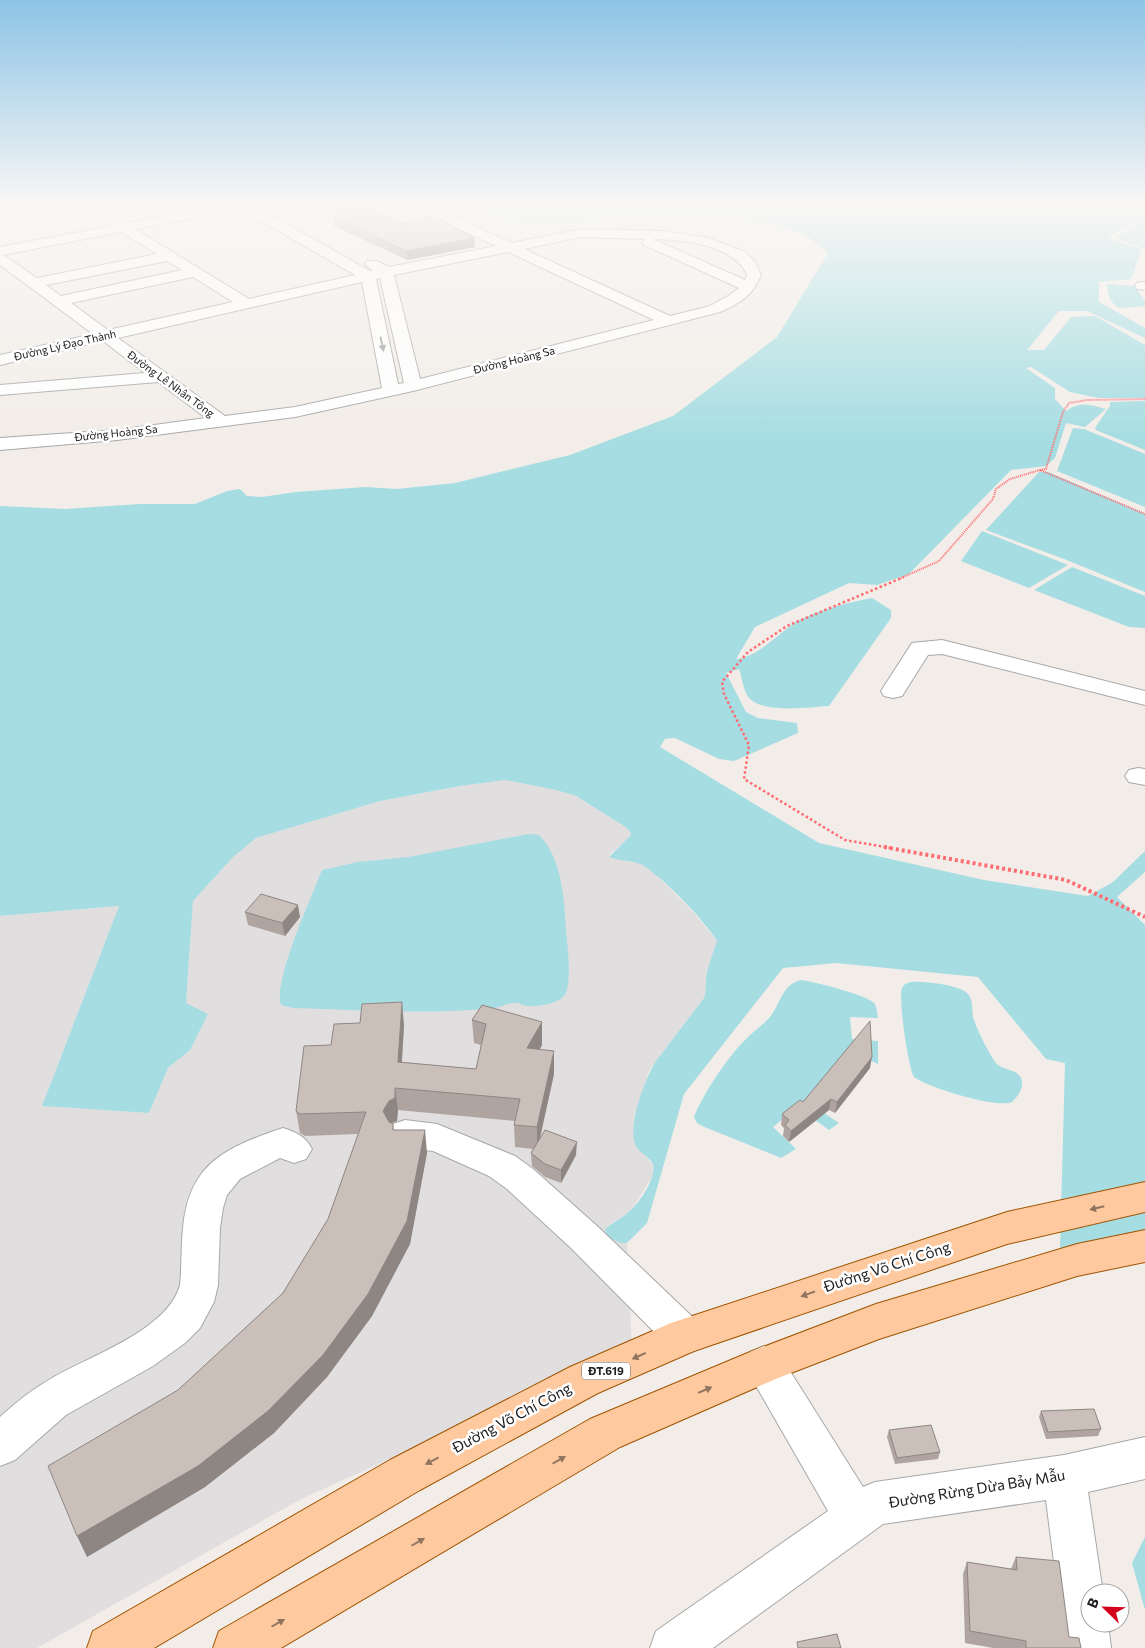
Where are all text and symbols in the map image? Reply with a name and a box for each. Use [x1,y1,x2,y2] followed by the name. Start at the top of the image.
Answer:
[12,326,117,363] street label: Đường Lý Đạo Thành
[378,337,386,353] one-way arrow
[471,343,556,376] street label: Đường Hoàng Sa
[124,347,217,420] street label: Đường Lê Nhân Tông
[73,422,158,443] street label: Đường Hoàng Sa
[1090,1204,1105,1212] one-way arrow
[820,1237,952,1295] street label: Đường Võ Chí Công
[800,1291,815,1298] one-way arrow
[632,1353,646,1361] one-way arrow
[582,1362,630,1380] road number: ĐT.619
[448,1378,574,1457] street label: Đường Võ Chí Công
[698,1386,712,1394] one-way arrow
[551,1456,566,1464] one-way arrow
[424,1457,439,1465] one-way arrow
[886,1465,1066,1511] street label: Đường Rừng Dừa Bảy Mẫu
[412,1537,425,1546] one-way arrow
[1080,1583,1130,1633] north arrow
[1083,1595,1102,1610] text: B
[271,1619,284,1628] one-way arrow

